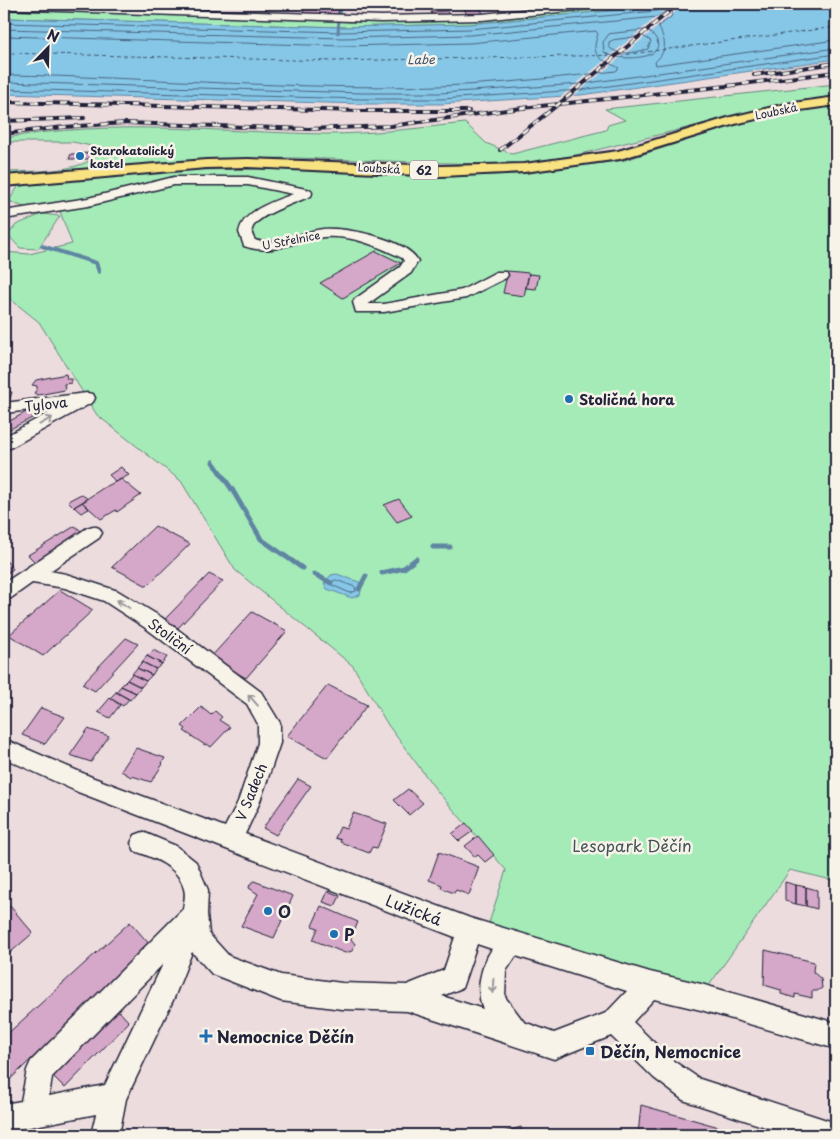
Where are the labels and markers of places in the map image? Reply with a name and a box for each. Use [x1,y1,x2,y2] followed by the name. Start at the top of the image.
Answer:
[90,142,174,172] place label: Starokatolický kostel
[74,150,86,162] marker: Starokatolický kostel
[579,389,675,410] place label: Stoličná hora
[563,393,575,405] marker: Stoličná hora
[278,899,291,923] place label: O
[262,905,274,917] marker: O
[344,922,355,946] place label: P
[328,928,340,940] marker: P
[217,1024,354,1048] place label: Nemocnice Děčín
[199,1029,213,1043] marker: Nemocnice Děčín
[600,1039,741,1063] place label: Děčín, Nemocnice
[584,1045,596,1057] marker: Děčín, Nemocnice

